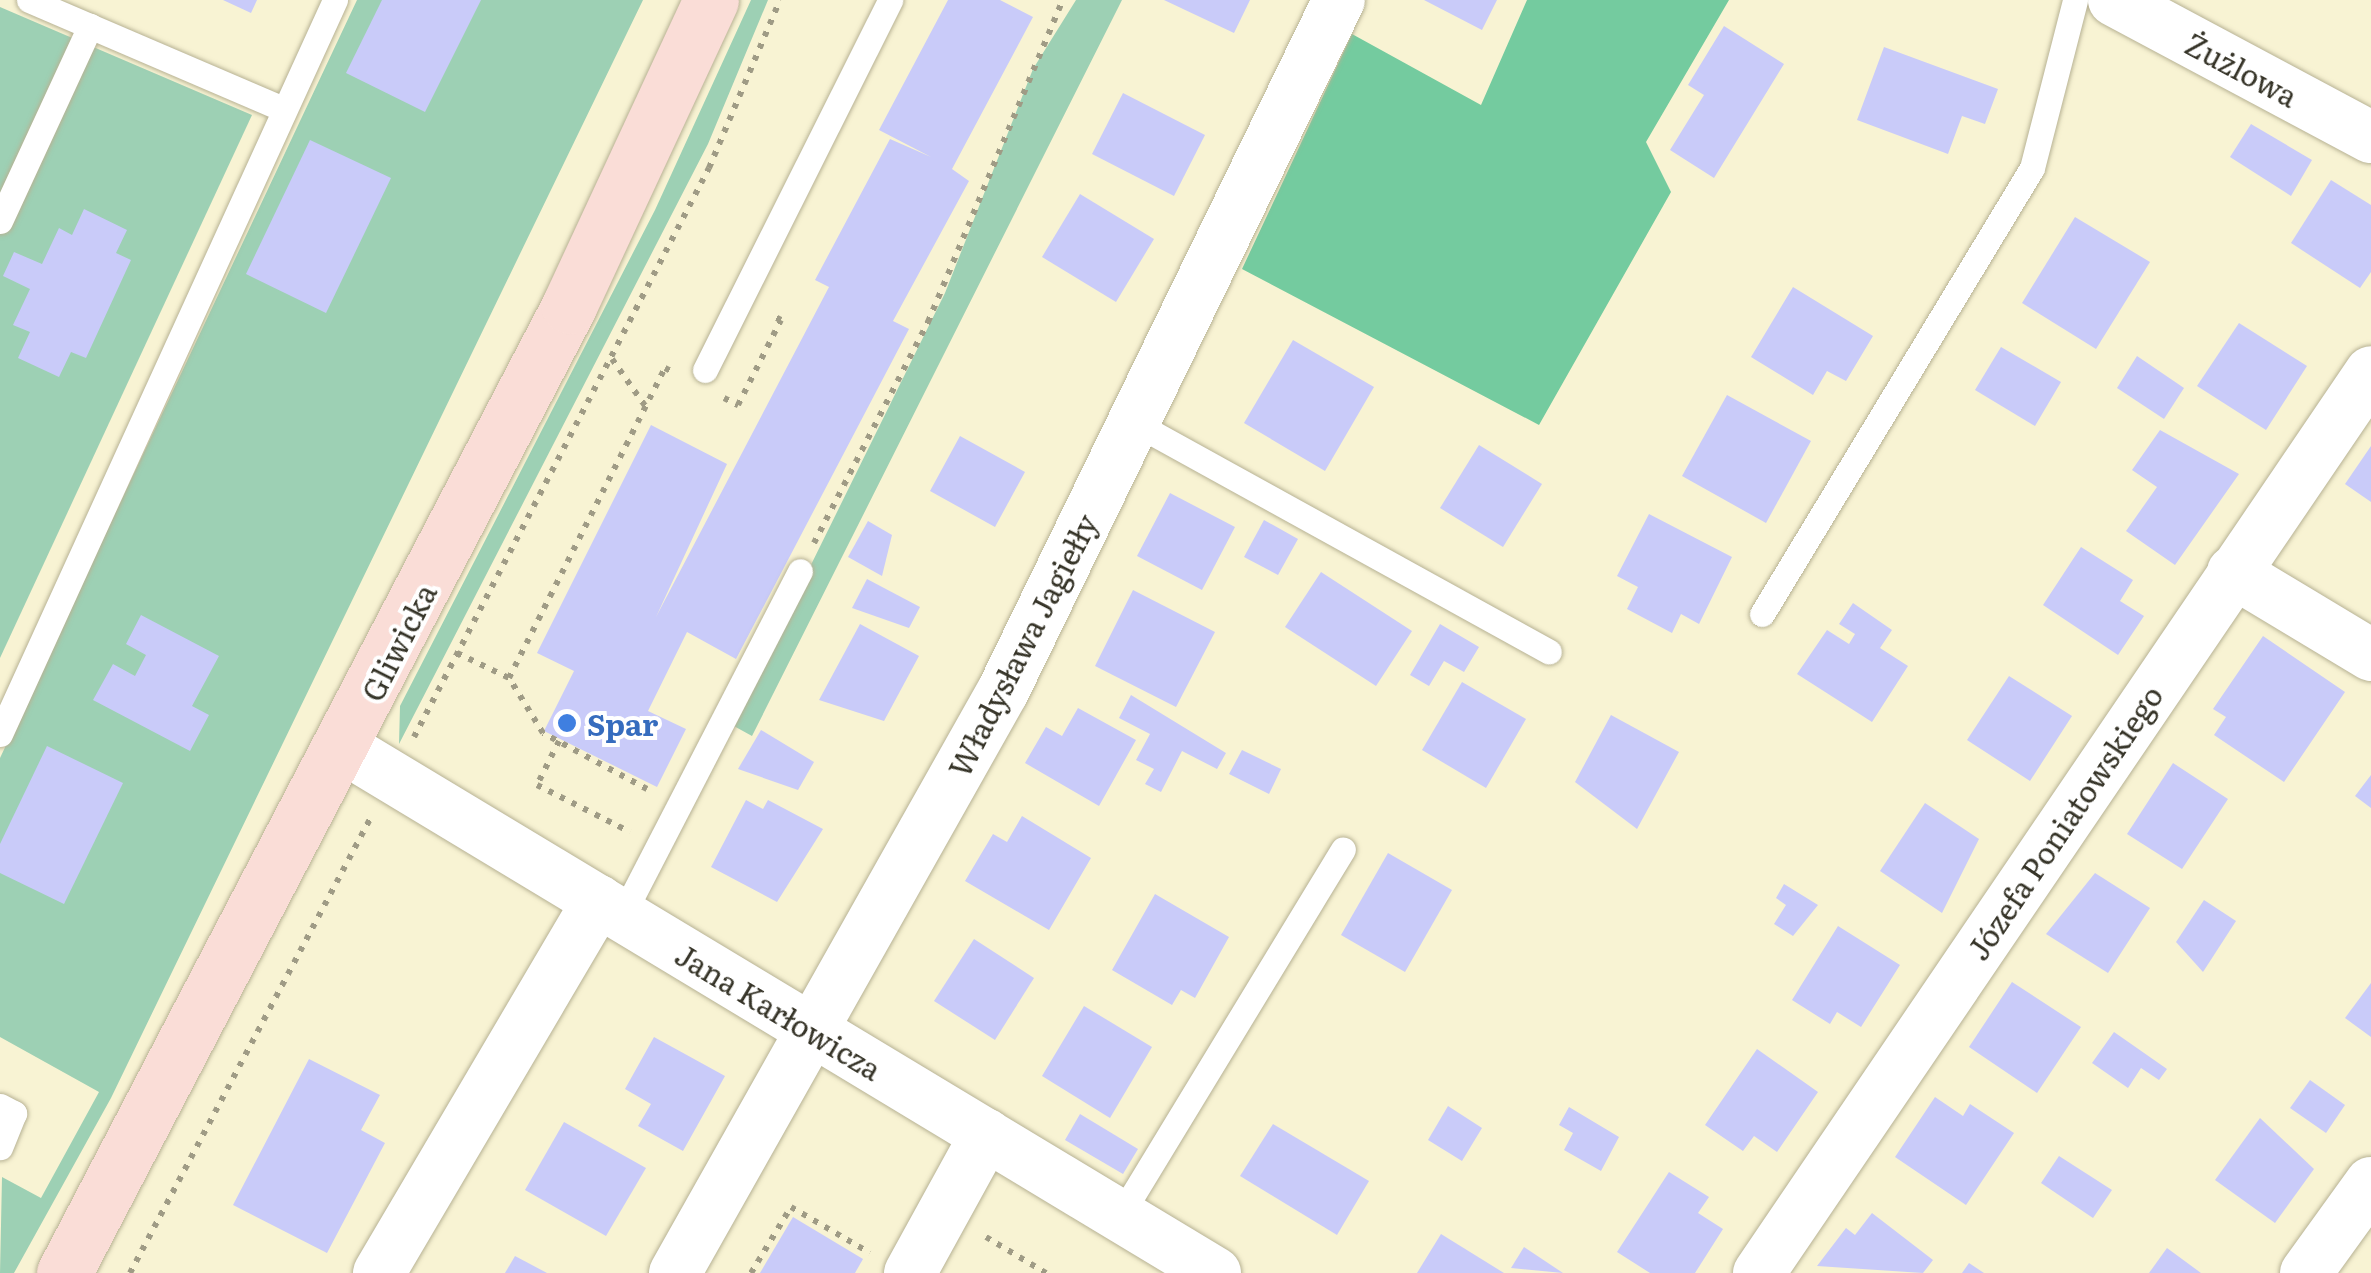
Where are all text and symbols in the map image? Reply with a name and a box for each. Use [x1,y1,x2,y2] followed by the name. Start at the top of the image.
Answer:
[2180,25,2304,113] street label: Żużlowa
[940,508,1104,782] street label: Władysława Jagiełły
[353,577,443,707] street label: Gliwicka
[1959,678,2169,966] street label: Józefa Poniatowskiego
[587,705,658,741] place label: Spar
[556,712,578,734] marker: Spar
[670,935,888,1087] street label: Jana Karłowicza

